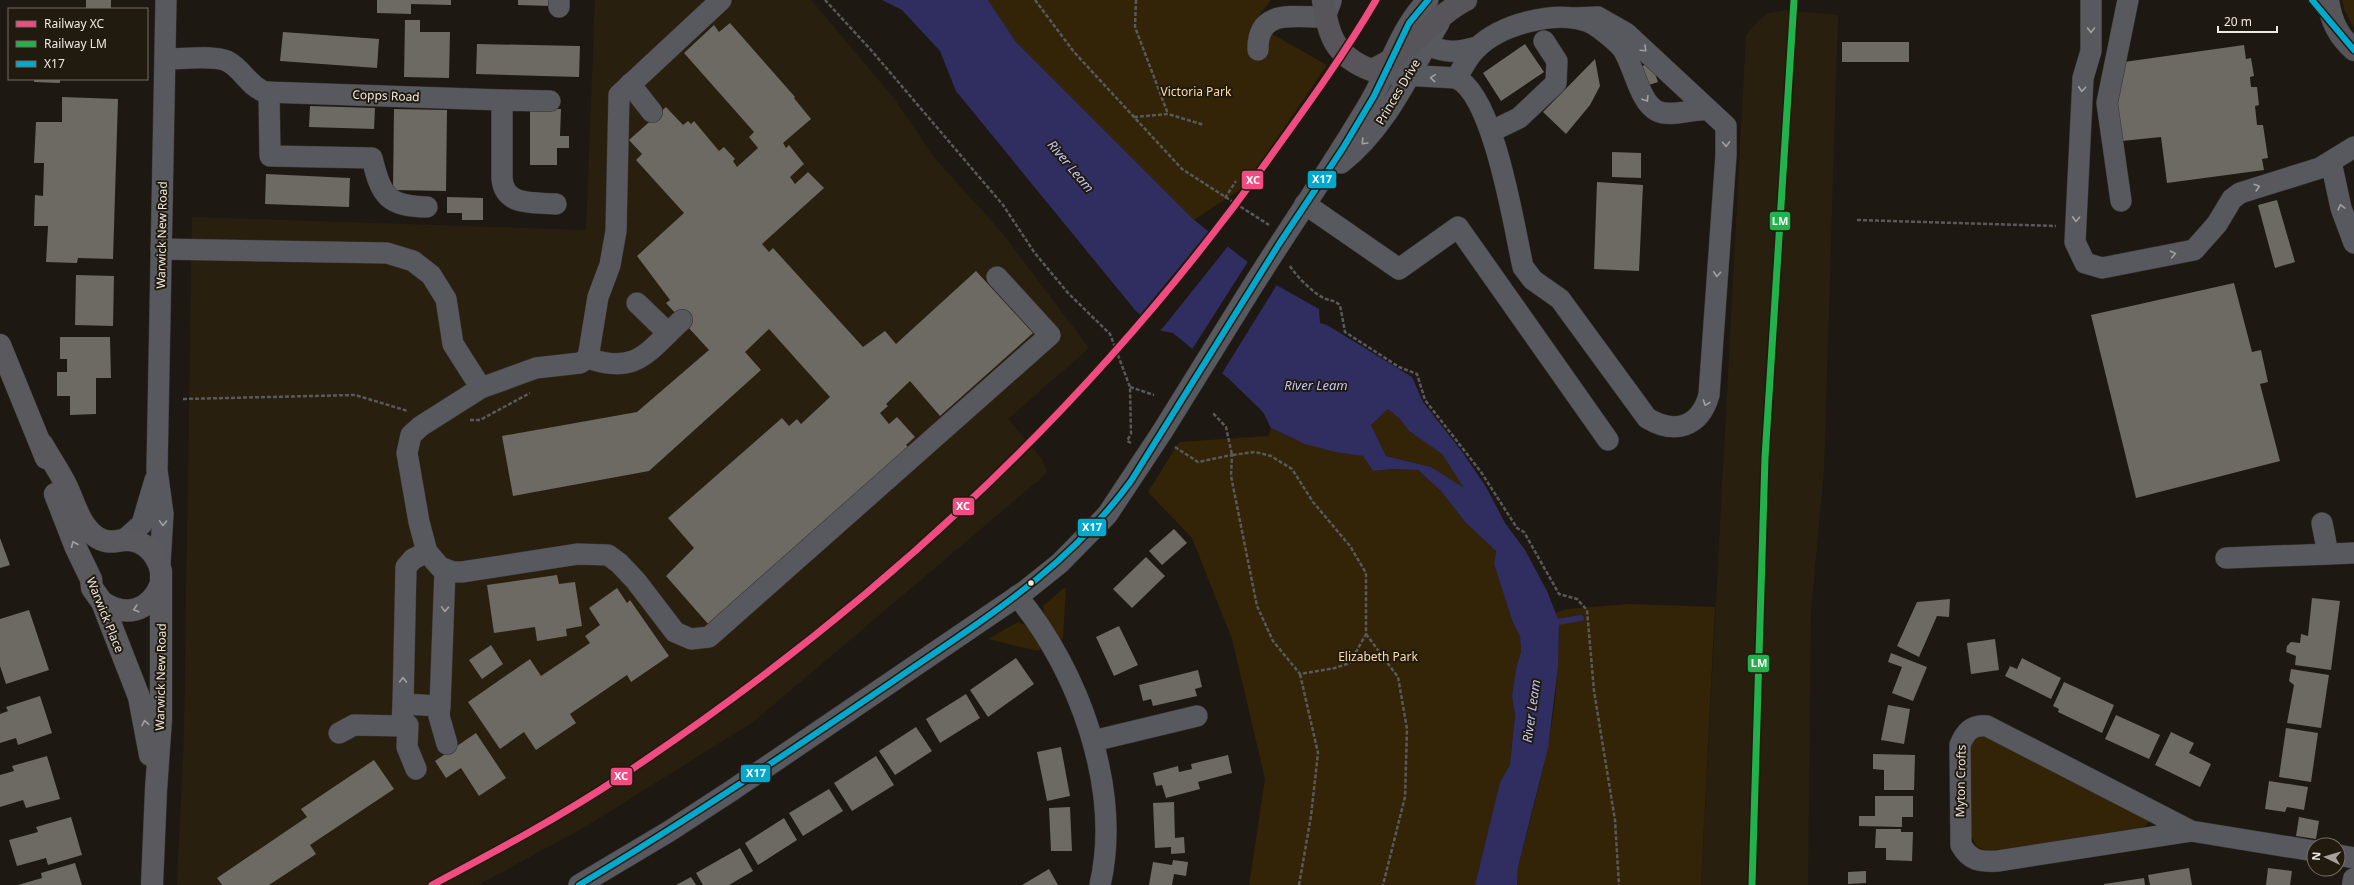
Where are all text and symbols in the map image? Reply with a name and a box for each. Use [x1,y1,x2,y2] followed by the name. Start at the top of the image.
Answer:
[8,8,148,80] legend
[2218,8,2277,34] scale bar
[2224,13,2252,30] text: 20 m
[44,15,105,32] text: Railway XC
[2087,27,2095,33] one-way arrow
[44,35,107,52] text: Railway LM
[1639,45,1646,52] one-way arrow
[44,55,65,72] text: X17
[1371,56,1424,128] street label: Princes Drive
[1430,73,1436,82] one-way arrow
[1161,83,1232,100] park label: Victoria Park
[352,86,420,105] street label: Copps Road
[2078,86,2087,92] one-way arrow
[1642,95,1649,102] one-way arrow
[1044,136,1098,196] water label: River Leam
[1362,137,1369,145] one-way arrow
[1722,141,1730,147] one-way arrow
[1241,170,1264,190] line badge: XC
[1307,170,1337,189] line badge: X17
[1312,171,1332,186] text: X17
[1246,172,1260,187] text: XC
[152,181,171,289] street label: Warwick New Road
[2254,183,2261,192] one-way arrow
[2337,203,2346,210] one-way arrow
[1769,211,1791,231] line badge: LM
[1772,213,1788,228] text: LM
[2071,216,2080,222] one-way arrow
[2170,251,2176,259] one-way arrow
[1713,271,1722,277] one-way arrow
[1284,376,1348,394] water label: River Leam
[1702,399,1710,406] one-way arrow
[952,497,975,516] line badge: XC
[956,498,970,513] text: XC
[1077,518,1107,537] line badge: X17
[1082,519,1102,534] text: X17
[159,520,167,526] one-way arrow
[71,540,79,548] one-way arrow
[83,575,128,655] street label: Warwick Place
[1026,578,1036,588] unlabelled marker
[133,604,140,613] one-way arrow
[440,606,449,612] one-way arrow
[151,623,170,731] street label: Warwick New Road
[1338,648,1418,665] park label: Elizabeth Park
[1747,654,1770,673] line badge: LM
[1751,655,1767,670] text: LM
[399,677,408,683] one-way arrow
[1518,678,1544,744] water label: River Leam
[141,720,150,727] one-way arrow
[1951,744,1970,818] street label: Myton Crofts
[740,764,771,783] line badge: X17
[746,765,766,780] text: X17
[610,767,633,786] line badge: XC
[614,768,628,783] text: XC
[2306,837,2346,877] north arrow
[2308,851,2323,861] text: N

